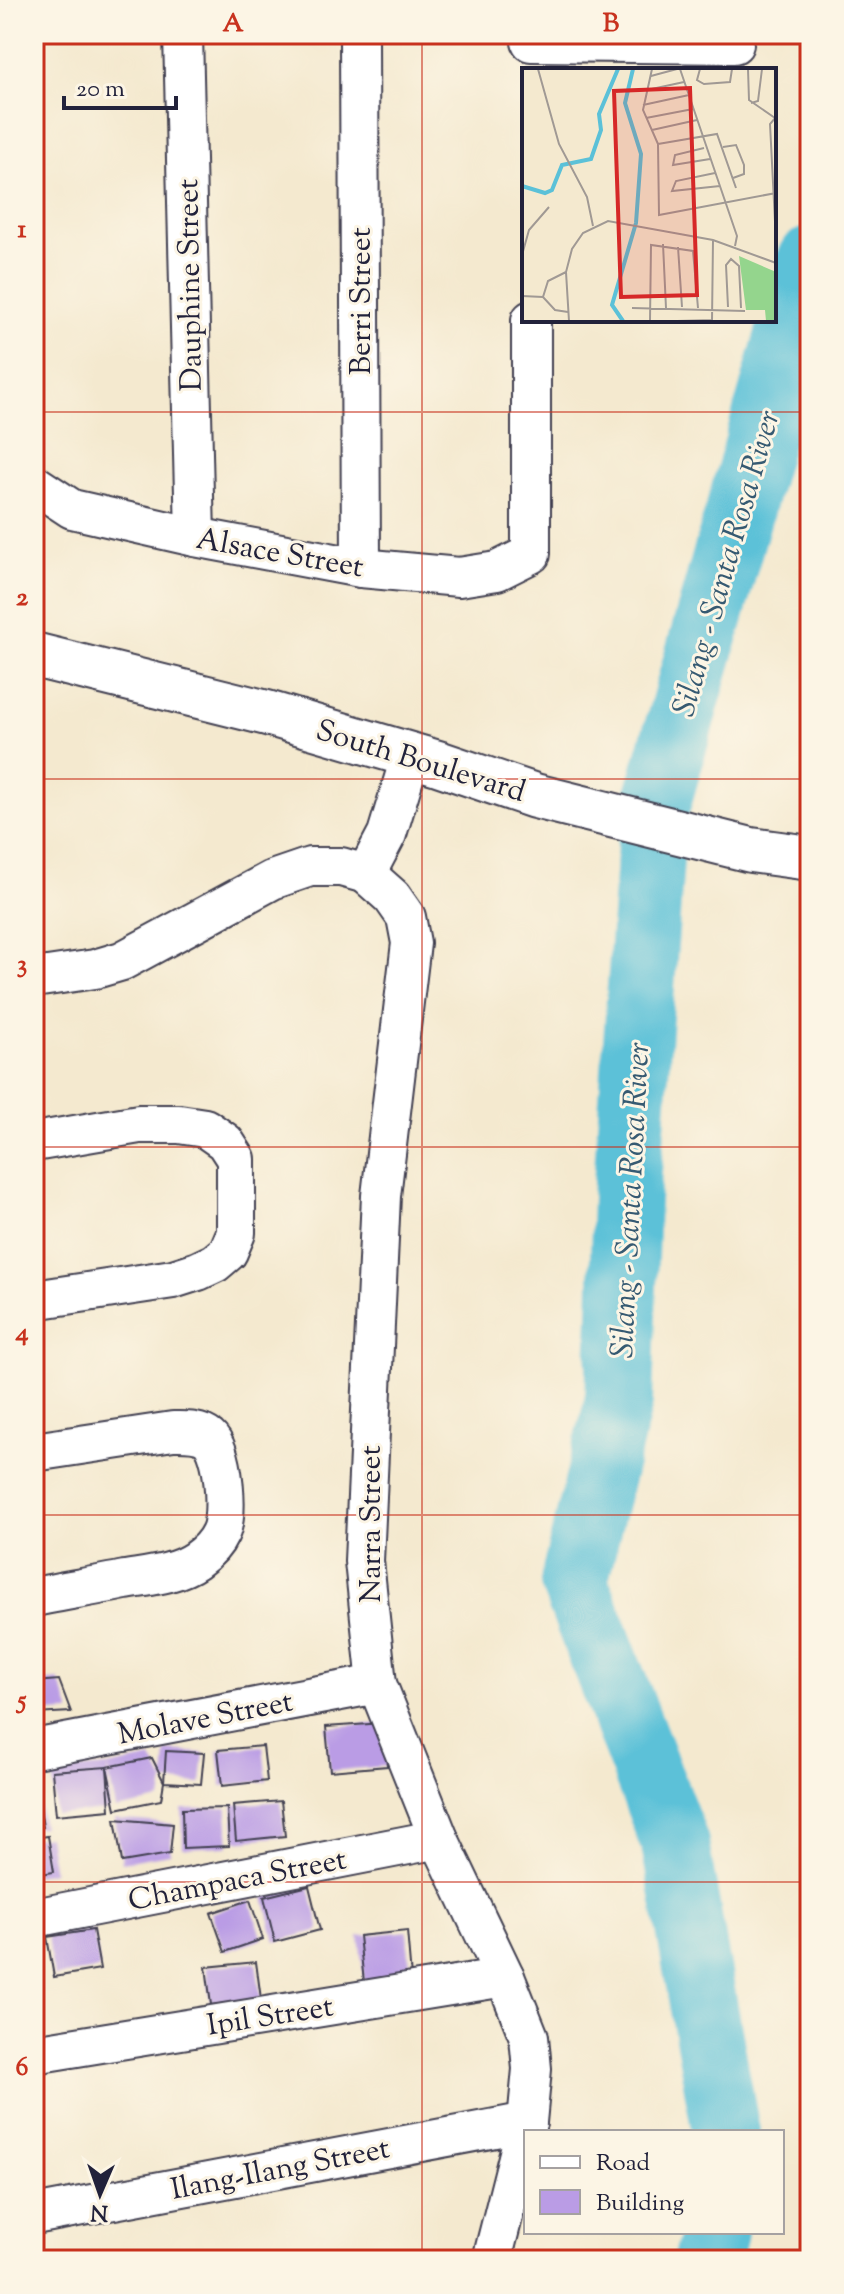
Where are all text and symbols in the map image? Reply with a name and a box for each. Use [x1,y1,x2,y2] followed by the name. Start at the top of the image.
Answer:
[222,6,244,43] text: A
[603,6,620,43] text: B
[64,60,176,110] scale bar
[522,68,776,322] inset map
[76,73,125,107] text: 20 m
[168,178,215,391] street label: Dauphine Street
[18,212,27,249] text: 1
[341,227,384,375] street label: Berri Street
[662,405,794,722] water label: Silang - Santa Rosa River
[192,519,367,590] street label: Alsace Street
[16,580,29,617] text: 2
[310,710,531,815] street label: South Boulevard
[17,947,27,984] text: 3
[601,1041,663,1359] water label: Silang - Santa Rosa River
[14,1315,29,1352] text: 4
[351,1445,394,1603] street label: Narra Street
[114,1681,297,1758] street label: Molave Street
[16,1683,27,1720] text: 5
[125,1839,350,1924] street label: Champaca Street
[204,1986,337,2049] street label: Ipil Street
[16,2050,29,2087] text: 6
[167,2128,394,2213] street label: Ilang-Ilang Street
[524,2130,784,2234] legend
[596,2147,650,2181] text: Road
[60,2154,140,2234] north arrow
[596,2187,685,2221] text: Building
[90,2195,109,2227] text: N

